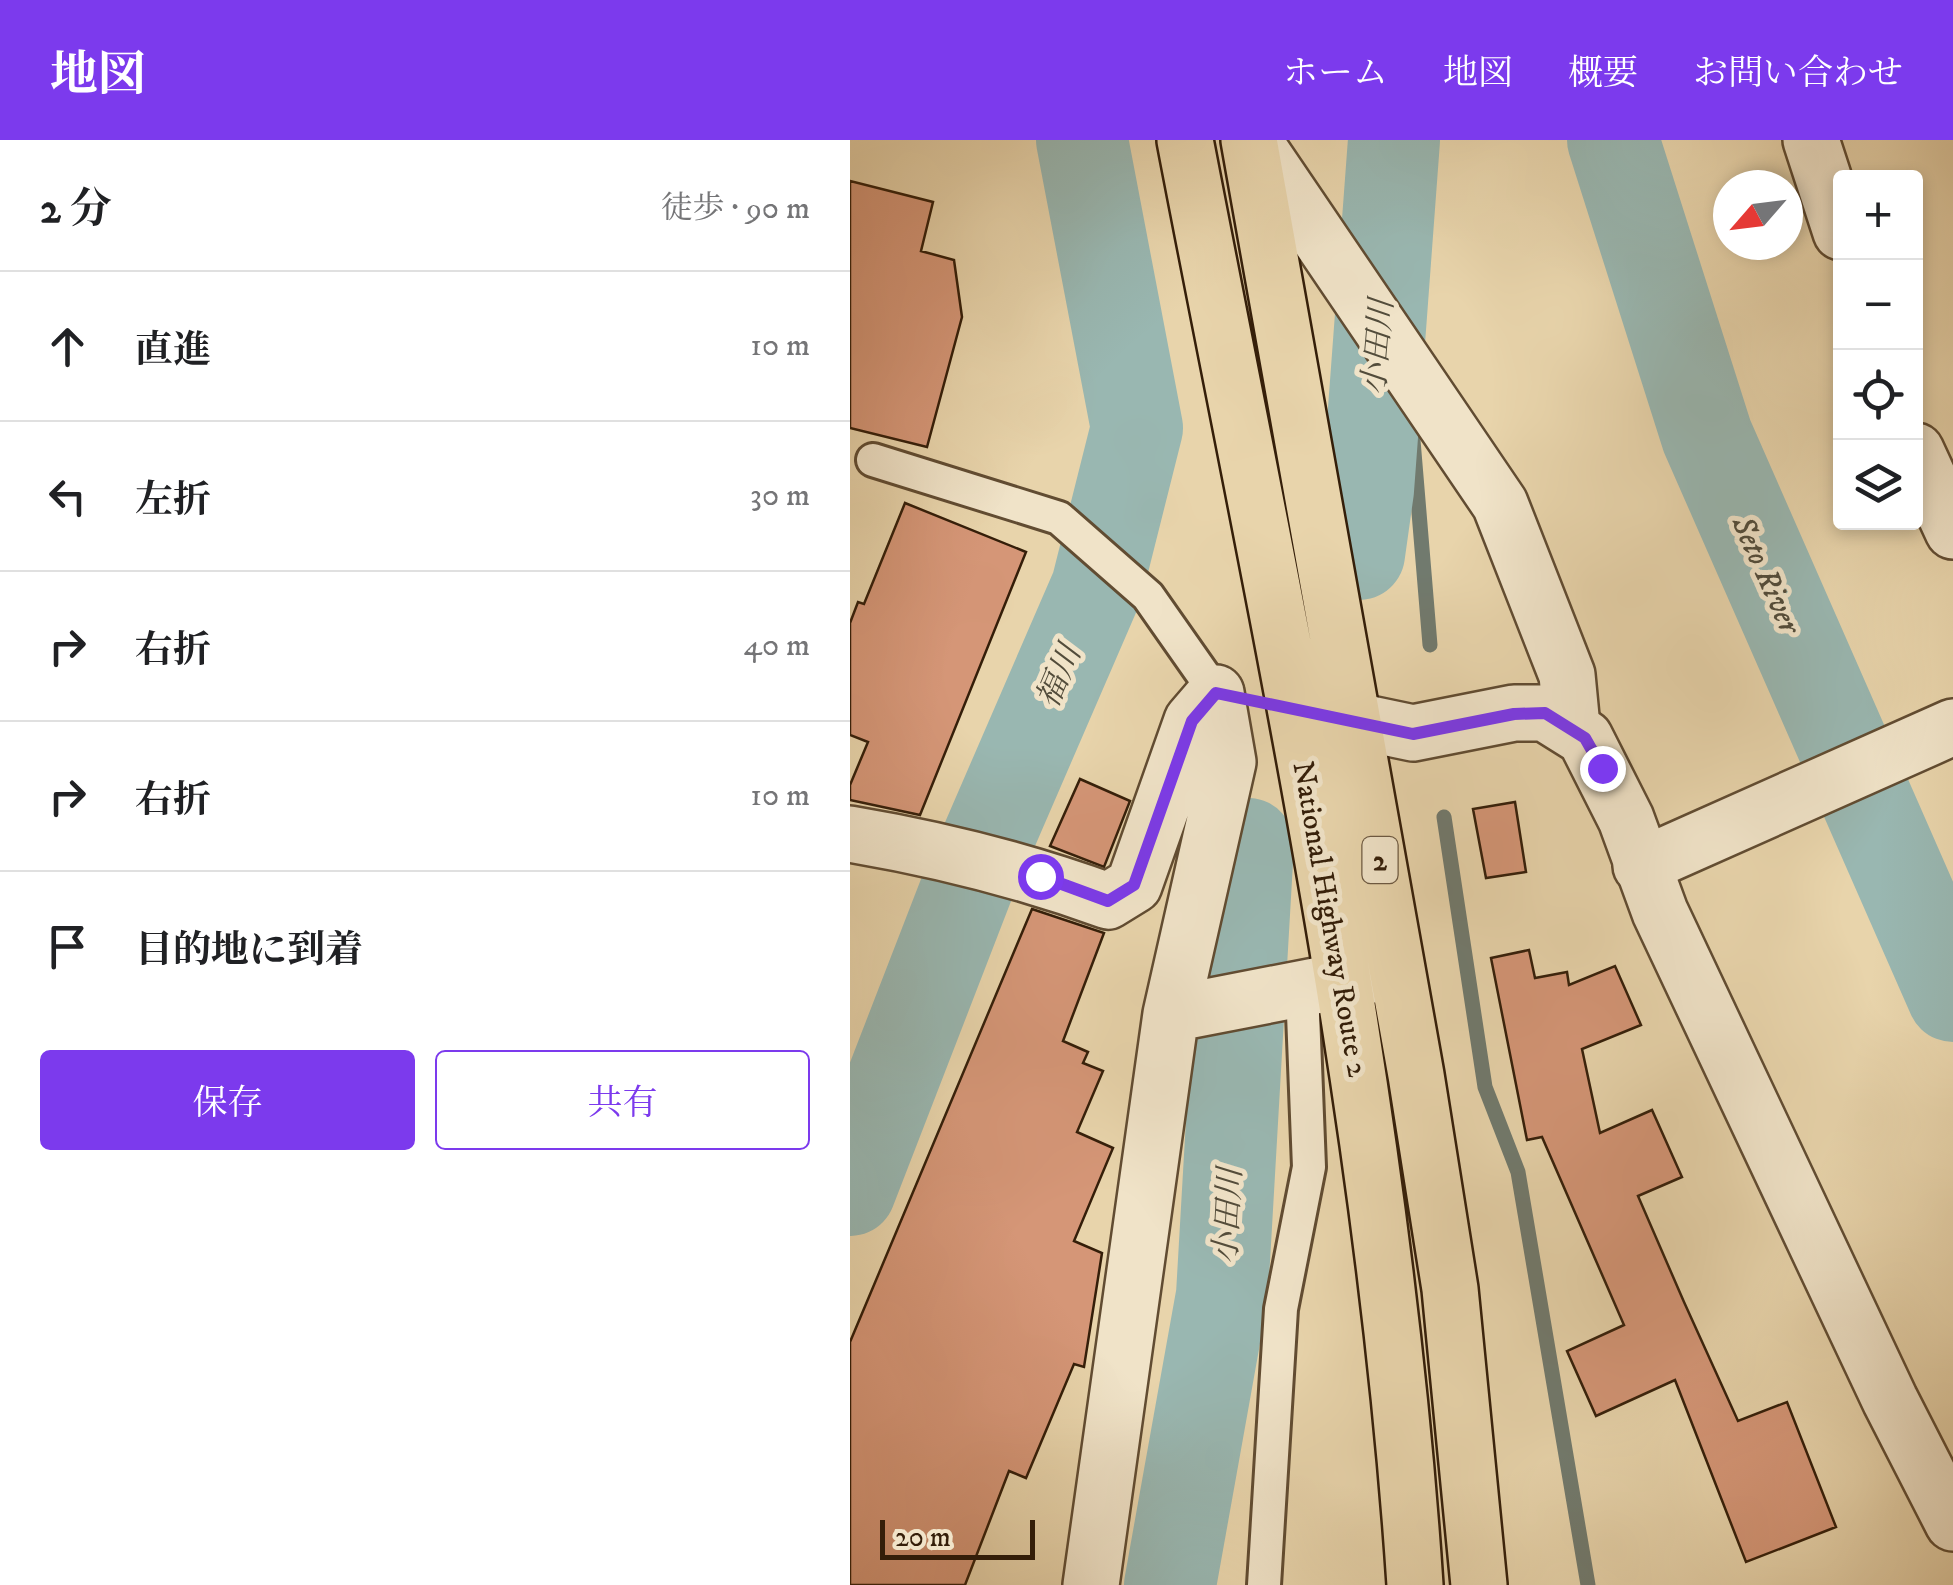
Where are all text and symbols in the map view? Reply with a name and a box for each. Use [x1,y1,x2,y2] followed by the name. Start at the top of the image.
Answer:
[50,46,146,106] text: 地図
[1283,52,1388,96] text: ホーム
[1443,52,1513,96] text: 地図
[1568,52,1638,96] text: 概要
[1693,52,1903,96] text: お問い合わせ
[1713,170,1803,260] north arrow
[1833,170,1923,530] map controls
[1833,170,1923,260] button: +
[40,184,112,236] text: 2 分
[660,189,810,229] text: 徒歩 · 90 m
[1833,260,1923,350] button: −
[1355,295,1403,397] water label: 小田川
[40,319,95,374] icon: ahead
[750,326,810,366] text: 10 m
[135,327,211,375] text: 直進
[1833,350,1923,440] button: locate
[1833,440,1923,530] button: layers
[40,469,95,524] icon: left
[750,476,810,516] text: 30 m
[135,477,211,525] text: 左折
[1721,509,1810,642] water label: Seto River
[40,619,95,674] icon: right
[743,626,810,666] text: 40 m
[135,627,211,675] text: 右折
[1029,637,1092,714] water label: 福川
[1580,746,1626,792] route end
[1284,758,1376,1080] street label: National Highway Route 2
[40,769,95,824] icon: right
[750,776,810,816] text: 10 m
[135,777,211,825] text: 右折
[1362,837,1398,883] road number: 2
[1018,854,1064,900] route start
[40,919,95,974] icon: arrive
[135,927,363,975] text: 目的地に到着
[40,1050,415,1150] button: 保存
[435,1050,810,1150] button: 共有
[1207,1164,1252,1265] water label: 小田川
[880,1515,1035,1560] scale bar
[895,1520,951,1555] text: 20 m

